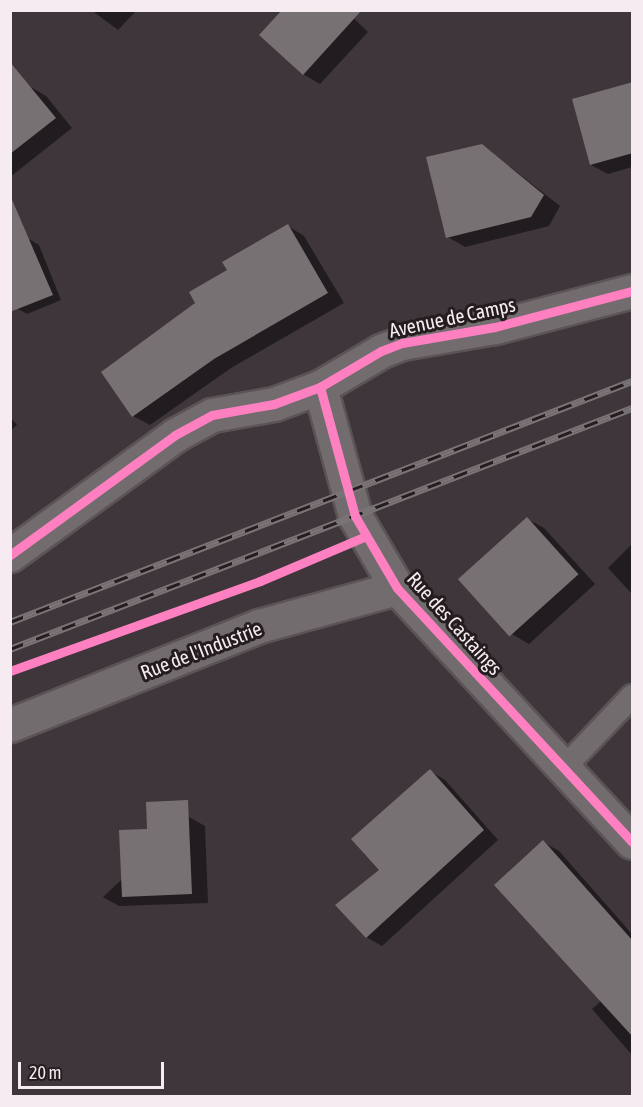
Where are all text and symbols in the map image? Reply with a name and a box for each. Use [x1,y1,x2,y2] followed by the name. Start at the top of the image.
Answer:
[387,292,517,342] street label: Avenue de Camps
[403,567,507,679] street label: Rue des Castaings
[137,616,265,684] street label: Rue de l'Industrie
[21,1050,166,1088] scale bar
[29,1062,61,1083] text: 20 m

